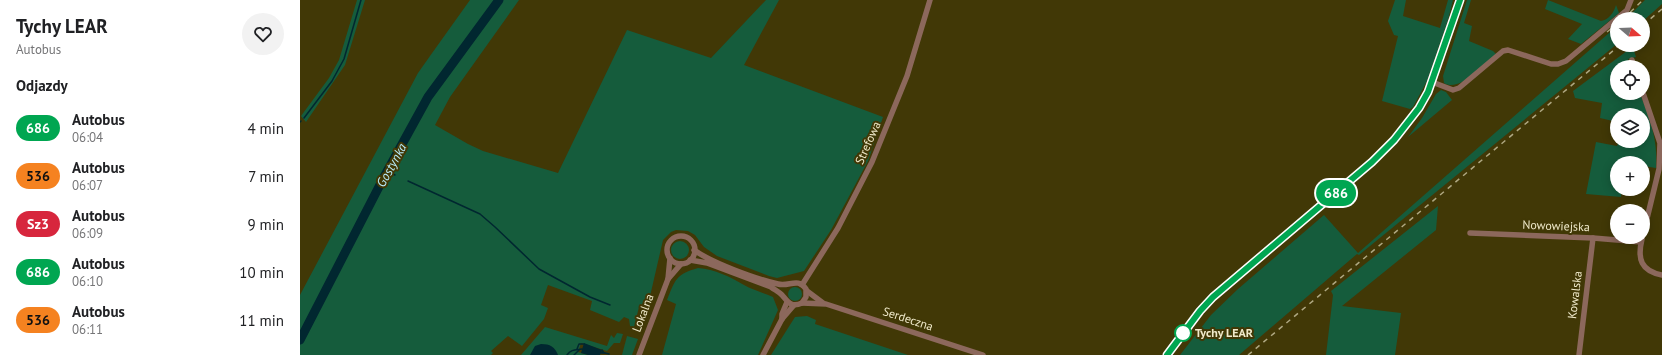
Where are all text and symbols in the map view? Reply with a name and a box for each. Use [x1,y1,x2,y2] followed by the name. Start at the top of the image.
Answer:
[1610,12,1650,52] north arrow
[1610,12,1650,244] map controls
[242,13,284,55] button: heart
[16,14,108,38] text: Tychy LEAR
[16,41,61,58] text: Autobus
[1610,60,1650,100] button: locate
[16,76,68,95] text: Odjazdy
[1610,108,1650,148] button: layers
[72,110,125,129] text: Autobus
[26,119,50,137] text: 686
[247,119,284,138] text: 4 min
[851,119,884,167] street label: Strefowa
[72,129,103,146] text: 06:04
[372,140,411,190] water label: Gostynka
[1610,156,1650,196] button: +
[72,158,125,177] text: Autobus
[26,167,50,185] text: 536
[248,167,284,186] text: 7 min
[72,177,103,194] text: 06:07
[1313,180,1359,206] line badge: 686
[1324,184,1348,202] text: 686
[1610,204,1650,244] button: −
[72,206,125,225] text: Autobus
[27,215,49,233] text: Sz3
[247,215,284,234] text: 9 min
[1522,217,1590,234] street label: Nowowiejska
[72,225,103,242] text: 06:09
[72,254,125,273] text: Autobus
[26,263,50,281] text: 686
[239,263,284,282] text: 10 min
[1564,270,1585,320] street label: Kowalska
[72,273,103,290] text: 06:10
[628,292,657,334] street label: Lokalna
[72,302,125,321] text: Autobus
[881,303,935,334] street label: Serdeczna
[26,311,50,329] text: 536
[239,311,284,330] text: 11 min
[72,321,103,338] text: 06:11
[1174,324,1192,342] marker: Tychy LEAR
[1195,325,1254,340] place label: Tychy LEAR

